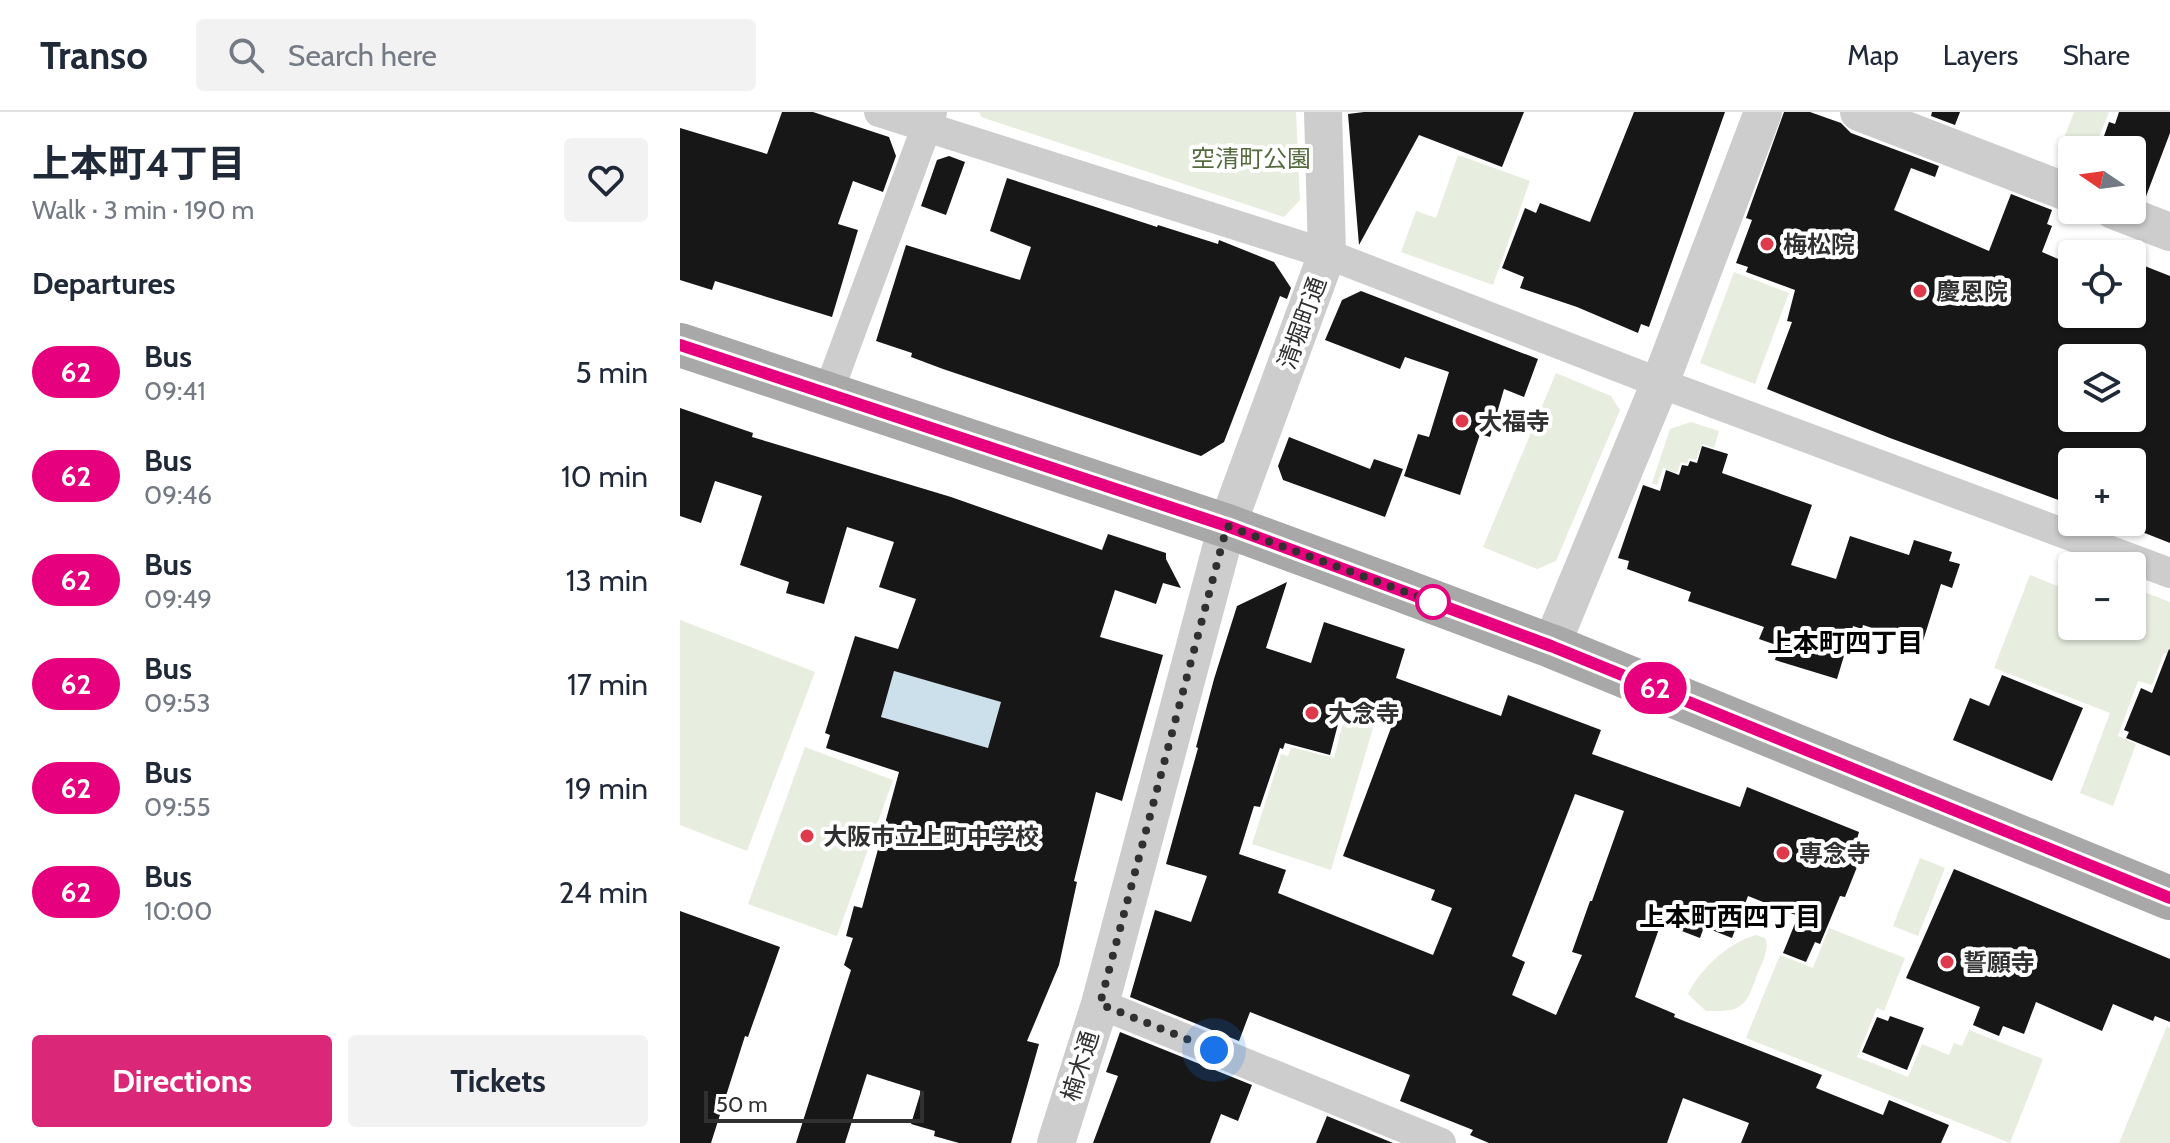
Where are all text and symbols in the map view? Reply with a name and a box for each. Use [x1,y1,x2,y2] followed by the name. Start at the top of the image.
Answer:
[196,19,756,91] search box
[40,32,148,79] text: Transo
[224,33,268,77] icon: search
[288,37,437,74] text: Search here
[1847,38,1899,72] text: Map
[1943,38,2018,72] text: Layers
[2062,38,2130,72] text: Share
[2058,136,2146,224] north arrow
[2058,136,2146,640] map controls
[564,138,648,222] button: heart
[32,140,246,187] text: 上本町4丁目
[1191,144,1311,173] park label: 空清町公園
[32,194,254,226] text: Walk · 3 min · 190 m
[1783,230,1855,259] place label: 梅松院
[1758,235,1776,253] marker: 梅松院
[2058,240,2146,328] button: locate
[32,265,176,302] text: Departures
[1272,273,1332,373] street label: 清堀町通
[1936,277,2008,306] place label: 慶恩院
[1911,282,1929,300] marker: 慶恩院
[144,338,192,375] text: Bus
[2058,344,2146,432] button: layers
[576,354,648,391] text: 5 min
[61,355,91,389] text: 62
[144,375,206,407] text: 09:41
[1478,407,1550,436] place label: 大福寺
[1453,412,1471,430] marker: 大福寺
[144,442,192,479] text: Bus
[2058,448,2146,536] button: +
[561,458,648,495] text: 10 min
[61,459,91,493] text: 62
[144,479,212,511] text: 09:46
[144,546,192,583] text: Bus
[2058,552,2146,640] button: −
[566,562,648,599] text: 13 min
[61,563,91,597] text: 62
[144,583,212,615] text: 09:49
[1416,585,1450,619] unlabelled marker
[1767,627,1923,659] district label: 上本町四丁目
[144,650,192,687] text: Bus
[1619,662,1691,714] line badge: 62
[567,666,648,703] text: 17 min
[61,667,91,701] text: 62
[1640,671,1670,705] text: 62
[144,687,210,719] text: 09:53
[1328,699,1400,728] place label: 大念寺
[1303,704,1321,722] marker: 大念寺
[144,754,192,791] text: Bus
[565,770,648,807] text: 19 min
[61,771,91,805] text: 62
[144,791,210,823] text: 09:55
[823,822,1039,851] place label: 大阪市立上町中学校
[798,827,816,845] marker: 大阪市立上町中学校
[1799,839,1871,868] place label: 専念寺
[1774,844,1792,862] marker: 専念寺
[144,858,192,895] text: Bus
[559,874,648,911] text: 24 min
[61,875,91,909] text: 62
[144,895,212,927] text: 10:00
[1639,901,1821,933] district label: 上本町西四丁目
[1963,948,2035,977] place label: 誓願寺
[1938,953,1956,971] marker: 誓願寺
[1056,1027,1104,1105] street label: 楠木通
[1194,1030,1234,1070] your location
[32,1035,332,1127] button: Directions
[348,1035,648,1127] button: Tickets
[704,1087,924,1123] scale bar
[716,1091,768,1118] text: 50 m

